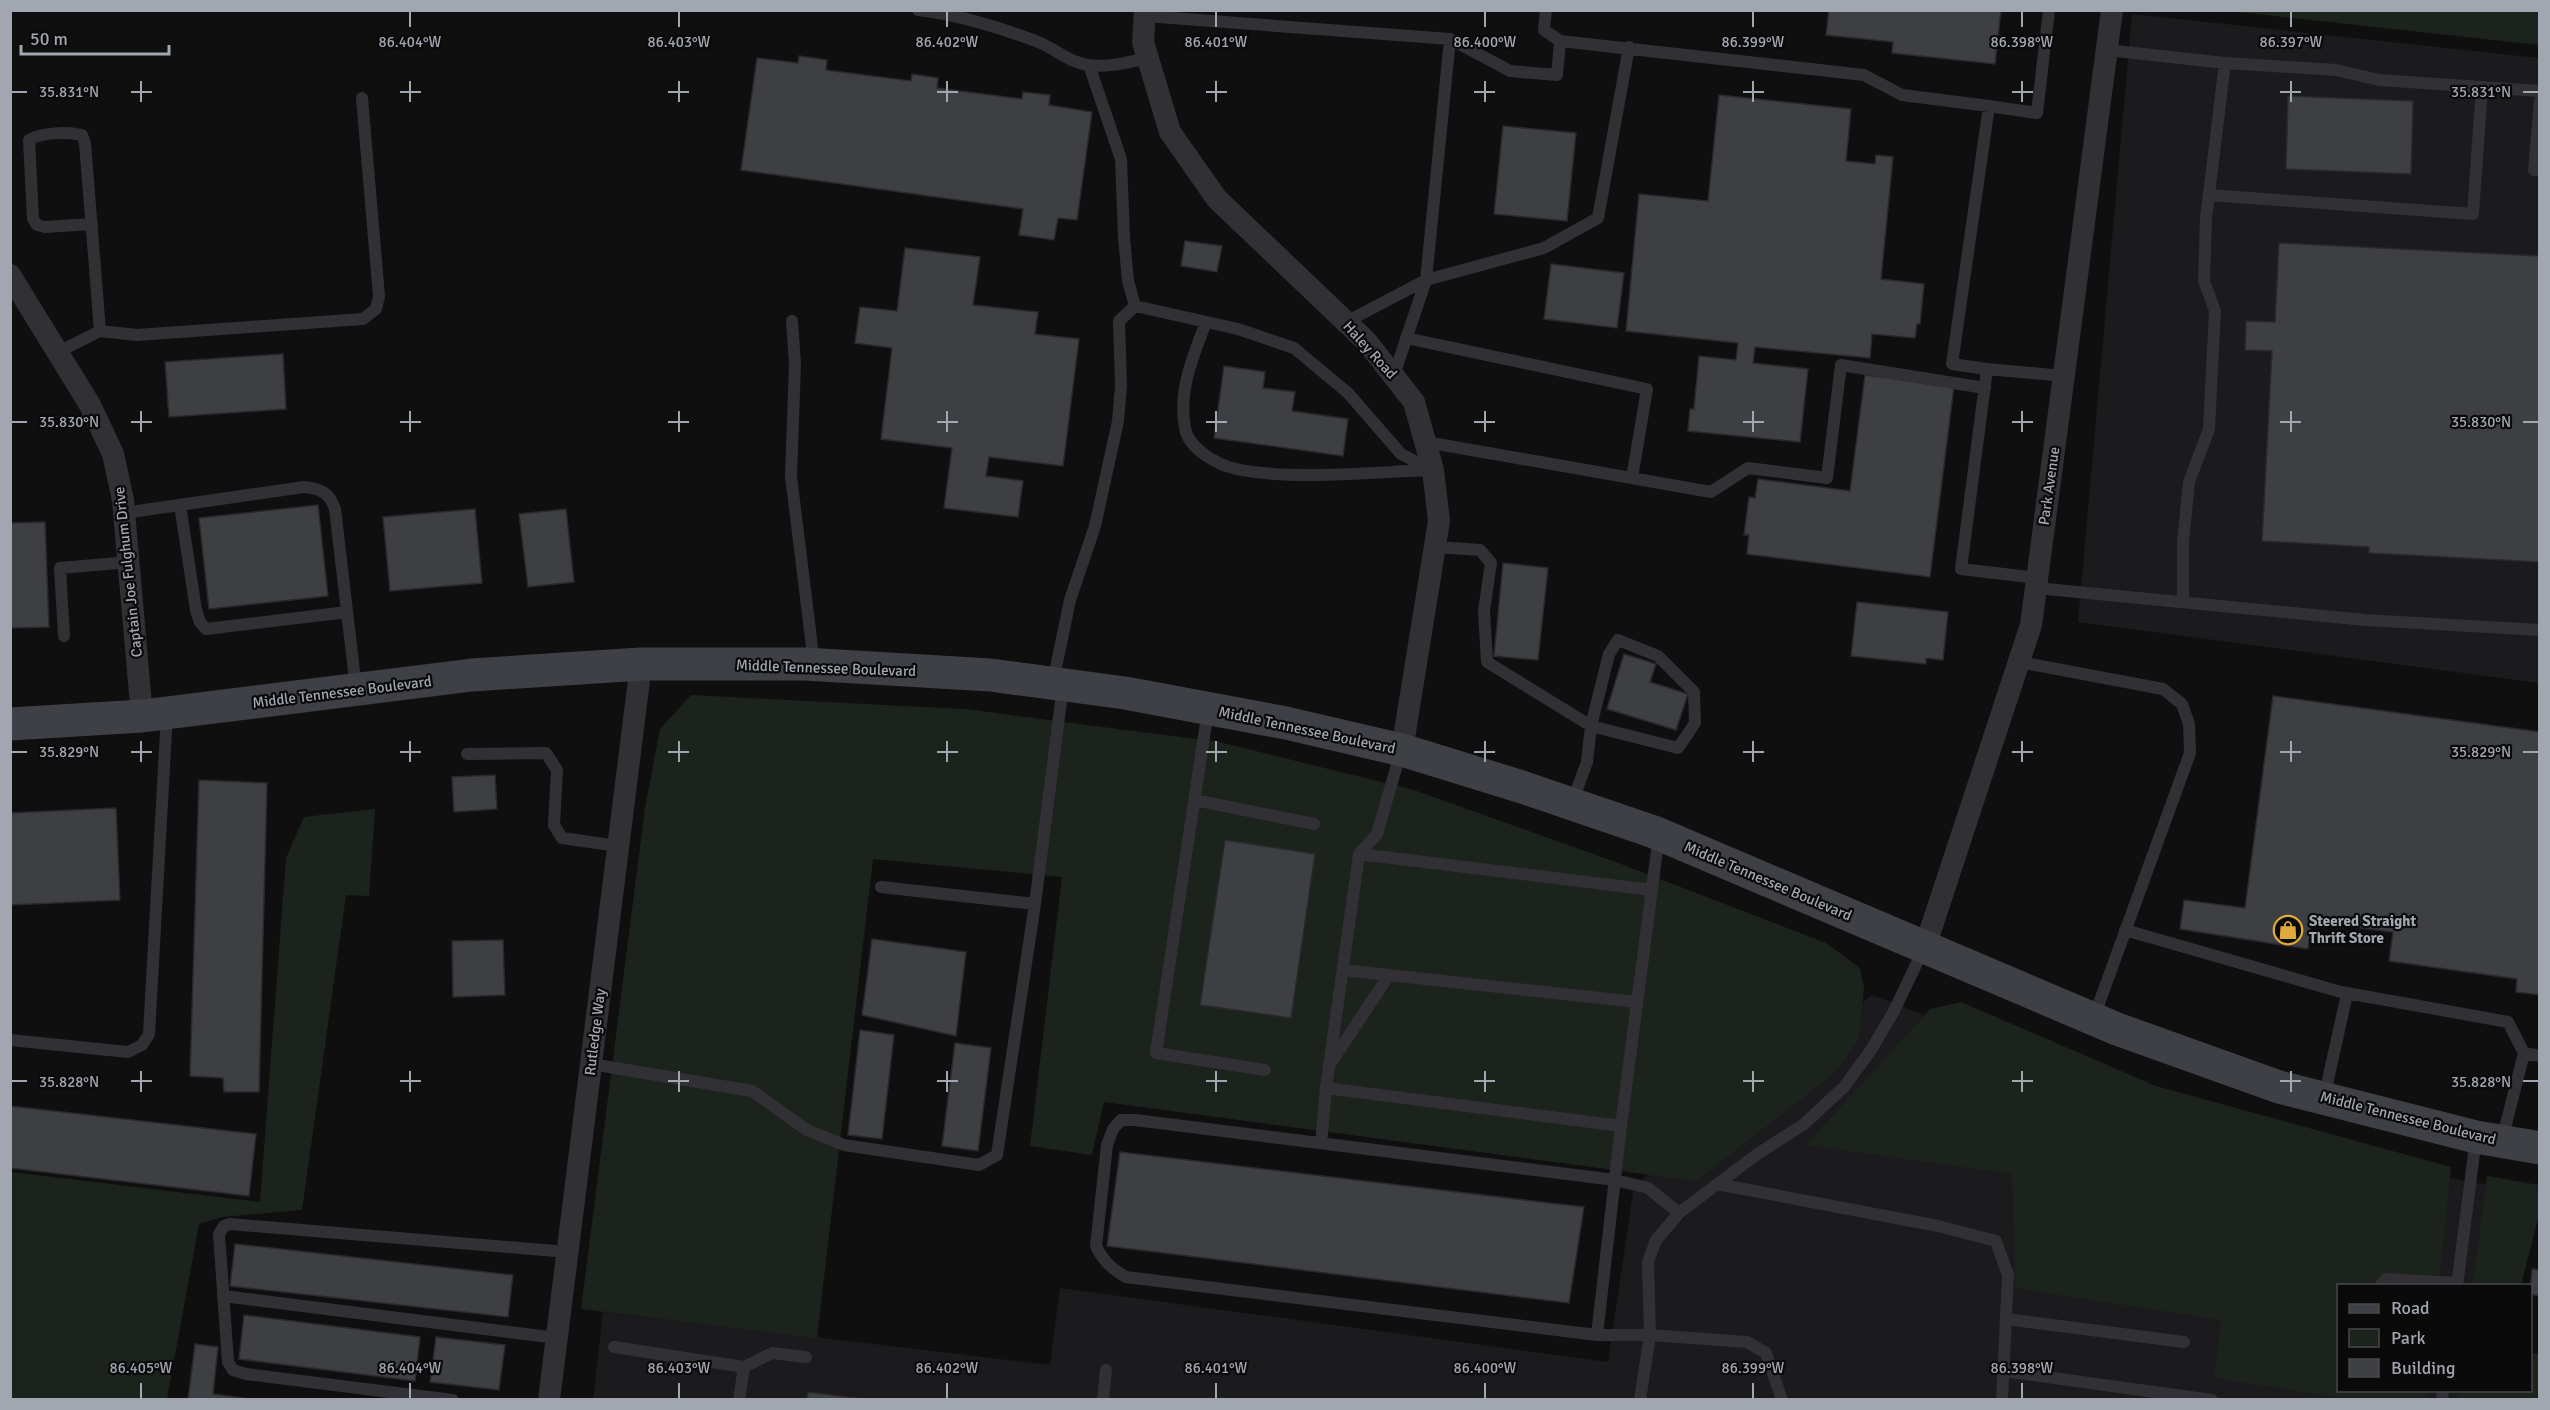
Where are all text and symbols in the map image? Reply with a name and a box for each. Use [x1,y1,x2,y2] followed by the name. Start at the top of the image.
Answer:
[21,18,170,56] scale bar
[30,28,68,50] text: 50 m
[379,33,442,51] text: 86.404°W
[648,33,711,51] text: 86.403°W
[916,33,979,51] text: 86.402°W
[1185,33,1248,51] text: 86.401°W
[1454,33,1517,51] text: 86.400°W
[1722,33,1785,51] text: 86.399°W
[1991,33,2054,51] text: 86.398°W
[2260,33,2323,51] text: 86.397°W
[39,83,99,101] text: 35.831°N
[2451,83,2511,101] text: 35.831°N
[1339,317,1401,383] street label: Haley Road
[39,413,99,431] text: 35.830°N
[2451,413,2511,431] text: 35.830°N
[2035,446,2063,526] street label: Park Avenue
[110,486,146,658] street label: Captain Joe Fulghum Drive
[735,656,917,680] street label: Middle Tennessee Boulevard
[251,672,433,712] street label: Middle Tennessee Boulevard
[1217,702,1397,758] street label: Middle Tennessee Boulevard
[39,743,99,761] text: 35.829°N
[2451,743,2511,761] text: 35.829°N
[1681,837,1855,925] street label: Middle Tennessee Boulevard
[2309,912,2417,947] place label: Steered Straight Thrift Store
[2272,914,2304,946] shop icon: Steered Straight Thrift Store
[581,988,609,1076] street label: Rutledge Way
[39,1073,99,1091] text: 35.828°N
[2451,1073,2511,1091] text: 35.828°N
[2318,1087,2498,1149] street label: Middle Tennessee Boulevard
[2337,1284,2532,1392] legend
[2391,1297,2430,1319] text: Road
[2391,1327,2426,1349] text: Park
[2391,1357,2455,1379] text: Building
[110,1359,173,1377] text: 86.405°W
[379,1359,442,1377] text: 86.404°W
[648,1359,711,1377] text: 86.403°W
[916,1359,979,1377] text: 86.402°W
[1185,1359,1248,1377] text: 86.401°W
[1454,1359,1517,1377] text: 86.400°W
[1722,1359,1785,1377] text: 86.399°W
[1991,1359,2054,1377] text: 86.398°W

